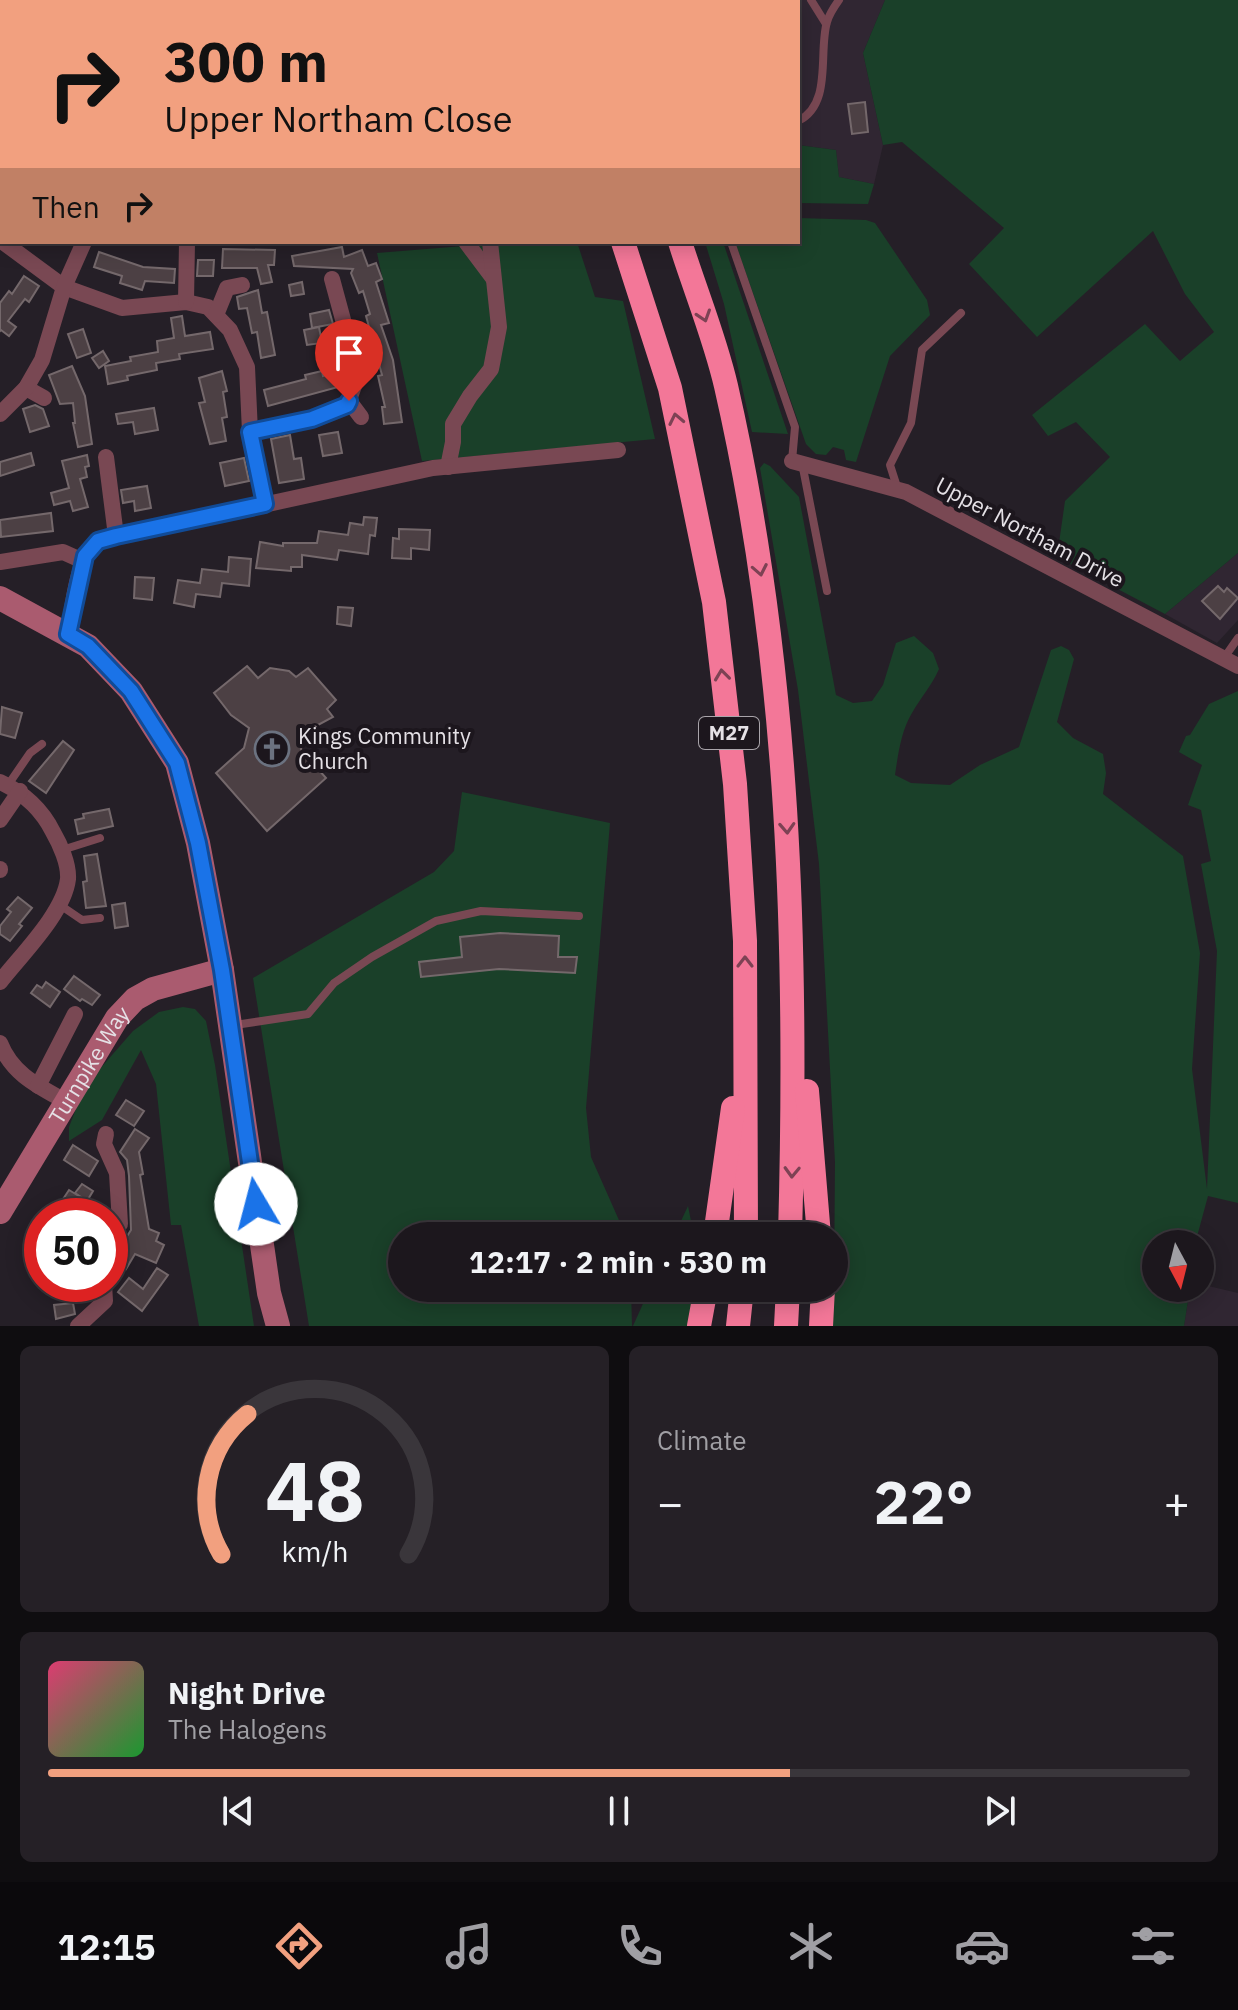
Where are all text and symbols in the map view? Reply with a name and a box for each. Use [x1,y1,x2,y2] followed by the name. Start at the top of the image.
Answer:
[164,25,328,97] text: 300 m
[32,32,136,136] icon: right
[164,95,512,142] text: Upper Northam Close
[116,184,160,228] icon: right
[32,187,100,226] text: Then
[695,309,711,323] one-way arrow
[315,319,383,401] pin
[327,331,371,375] icon: arrive
[668,413,685,427] one-way arrow
[931,470,1129,593] street label: Upper Northam Drive
[751,563,768,577] one-way arrow
[714,668,731,681] one-way arrow
[699,717,759,749] road number: M27
[298,721,471,775] place label: Kings Community Church
[253,730,291,768] church icon: Kings Community Church
[779,822,796,835] one-way arrow
[736,955,754,968] one-way arrow
[42,999,136,1129] street label: Turnpike Way
[214,1162,298,1246] position arrow
[783,1166,801,1179] one-way arrow
[24,1198,128,1302] speed limit sign: 50
[1142,1230,1214,1302] north arrow
[1142,1230,1214,1302] map controls
[469,1242,767,1281] text: 12:17 · 2 min · 530 m
[657,1423,747,1457] text: Climate
[265,1436,364,1544] text: 48
[873,1462,974,1541] text: 22°
[657,1474,683,1531] text: −
[1164,1474,1190,1531] text: +
[281,1533,348,1570] text: km/h
[168,1673,326,1712] text: Night Drive
[168,1712,327,1746] text: The Halogens
[216,1789,260,1833] icon: previous
[597,1789,641,1833] icon: pause
[978,1789,1022,1833] icon: next
[271,1918,327,1974] icon: directions
[441,1918,497,1974] icon: music
[612,1918,668,1974] icon: phone
[783,1918,839,1974] icon: climate
[954,1918,1010,1974] icon: car
[1125,1918,1181,1974] icon: filters
[57,1923,156,1970] text: 12:15

